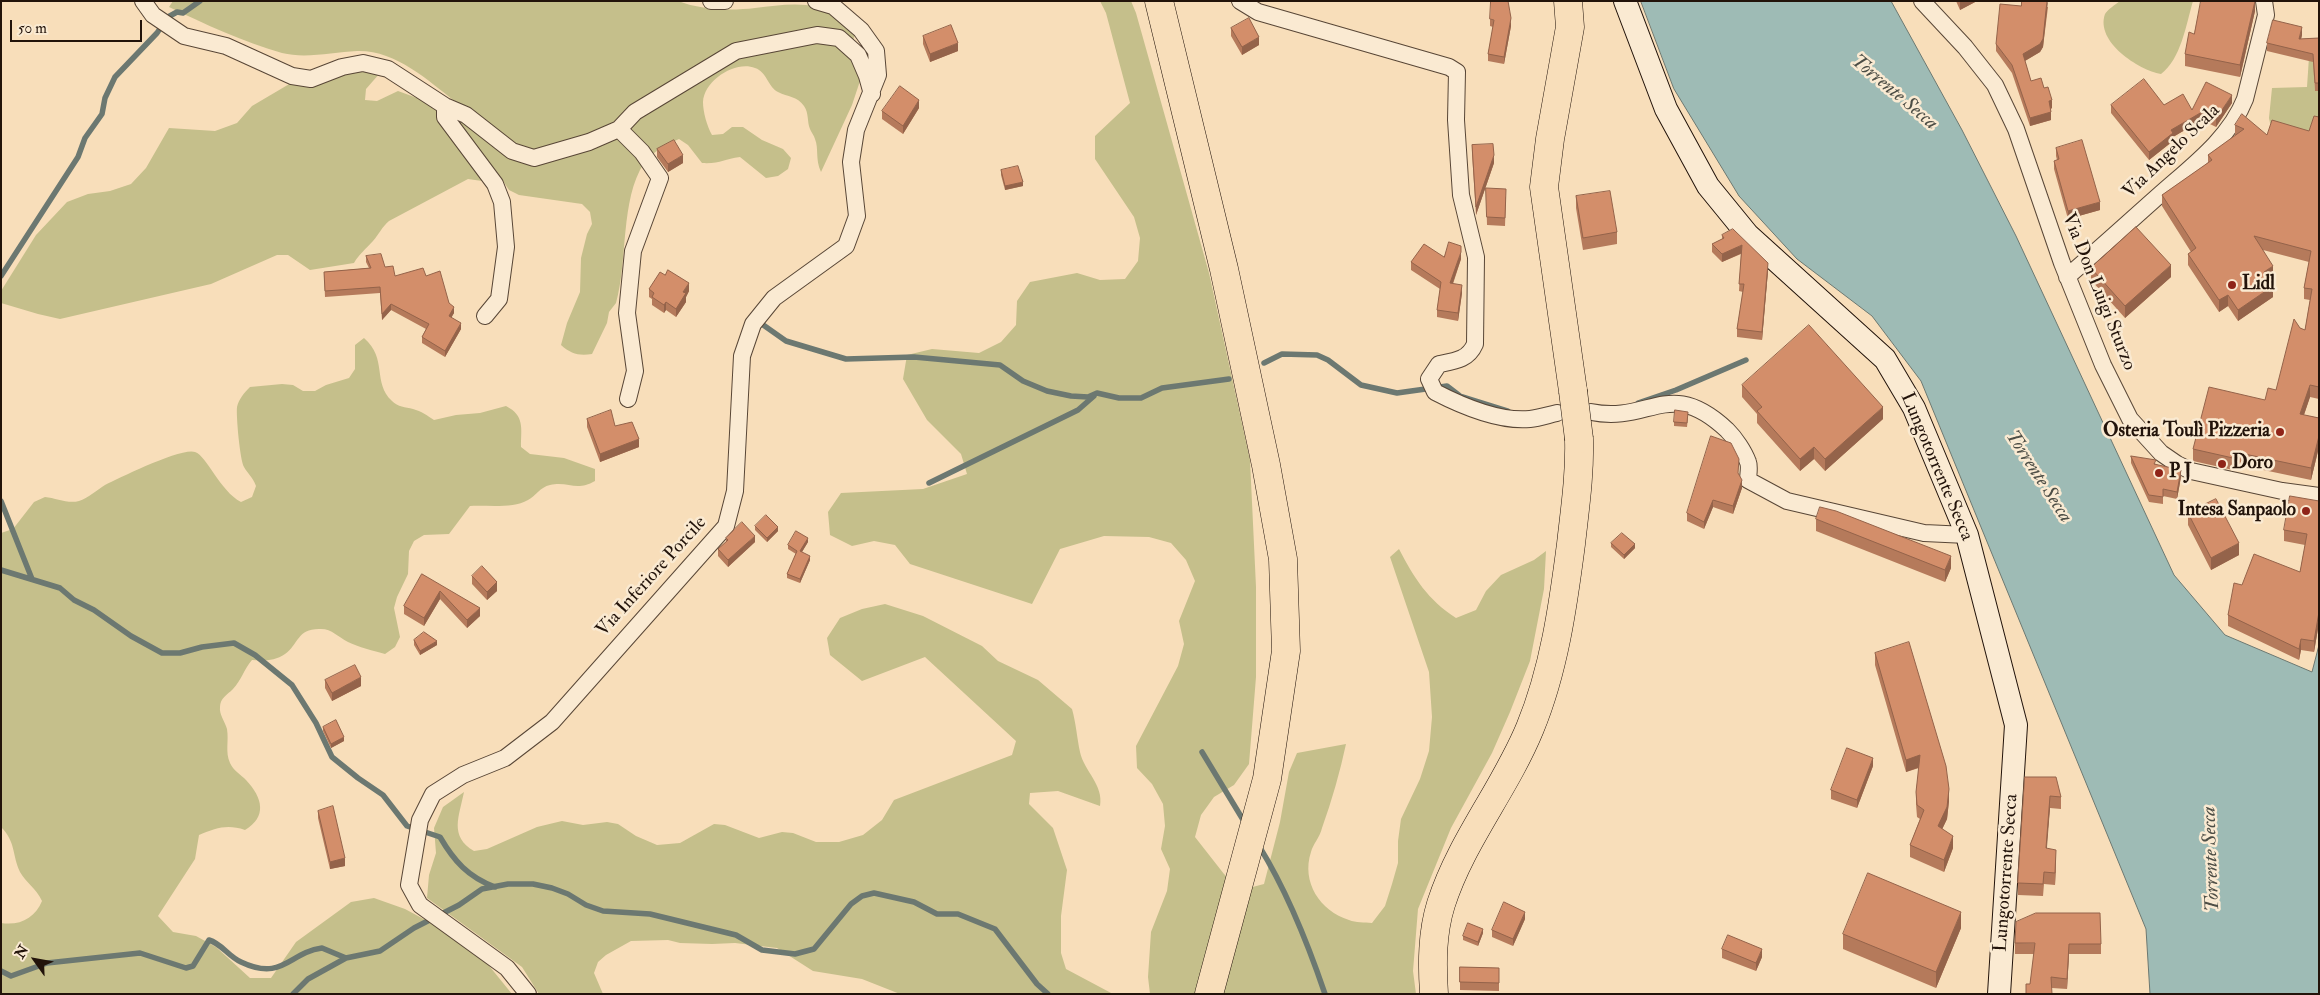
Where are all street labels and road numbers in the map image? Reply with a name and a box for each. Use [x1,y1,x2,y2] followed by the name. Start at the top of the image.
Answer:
[2119,100,2225,204] street label: Via Angelo Scala
[2056,210,2140,374] street label: Via Don Luigi Sturzo
[1895,390,1977,544] street label: Lungotorrente Secca
[592,512,712,642] street label: Via Inferiore Porcile
[1990,793,2024,953] street label: Lungotorrente Secca

